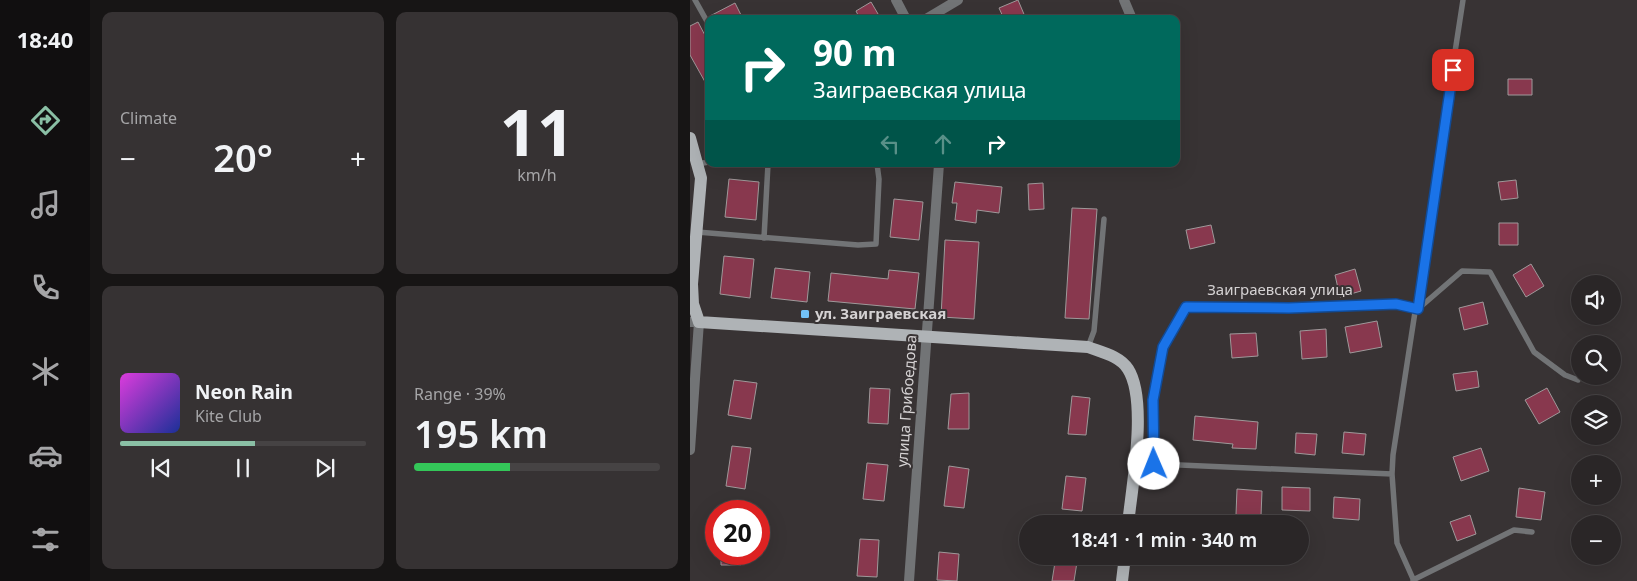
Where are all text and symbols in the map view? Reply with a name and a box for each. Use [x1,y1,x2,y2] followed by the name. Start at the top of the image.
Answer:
[17,24,73,54] text: 18:40
[813,29,896,76] text: 90 m
[730,35,795,100] icon: right
[1432,49,1474,91] pin
[1439,56,1467,84] icon: arrive
[813,74,1026,104] text: Заиграевская улица
[500,87,574,175] text: 11
[28,103,63,138] icon: directions
[120,107,177,129] text: Climate
[876,130,904,158] icon: left
[929,130,957,158] icon: ahead
[982,130,1010,158] icon: right
[213,131,273,183] text: 20°
[120,139,136,177] text: −
[350,139,366,177] text: +
[517,164,557,186] text: km/h
[28,187,63,222] icon: music
[28,270,63,305] icon: phone
[1571,275,1621,565] map controls
[1571,275,1621,325] button: sound
[1207,279,1353,299] street label: Заиграевская улица
[814,303,946,323] place label: ул. Заиграевская
[799,308,811,320] marker: ул. Заиграевская
[891,334,921,468] street label: улица Грибоедова
[1571,335,1621,385] button: search
[28,354,63,389] icon: climate
[195,379,293,405] text: Neon Rain
[414,383,506,405] text: Range · 39%
[1571,395,1621,445] button: layers
[195,405,262,427] text: Kite Club
[414,407,548,459] text: 195 km
[1127,437,1179,489] position arrow
[28,438,63,473] icon: car
[147,454,175,482] icon: previous
[229,454,257,482] icon: pause
[311,454,339,482] icon: next
[1571,455,1621,505] button: +
[705,500,770,565] speed limit sign: 20
[1571,515,1621,565] button: −
[28,522,63,557] icon: filters
[1071,527,1257,553] text: 18:41 · 1 min · 340 m

